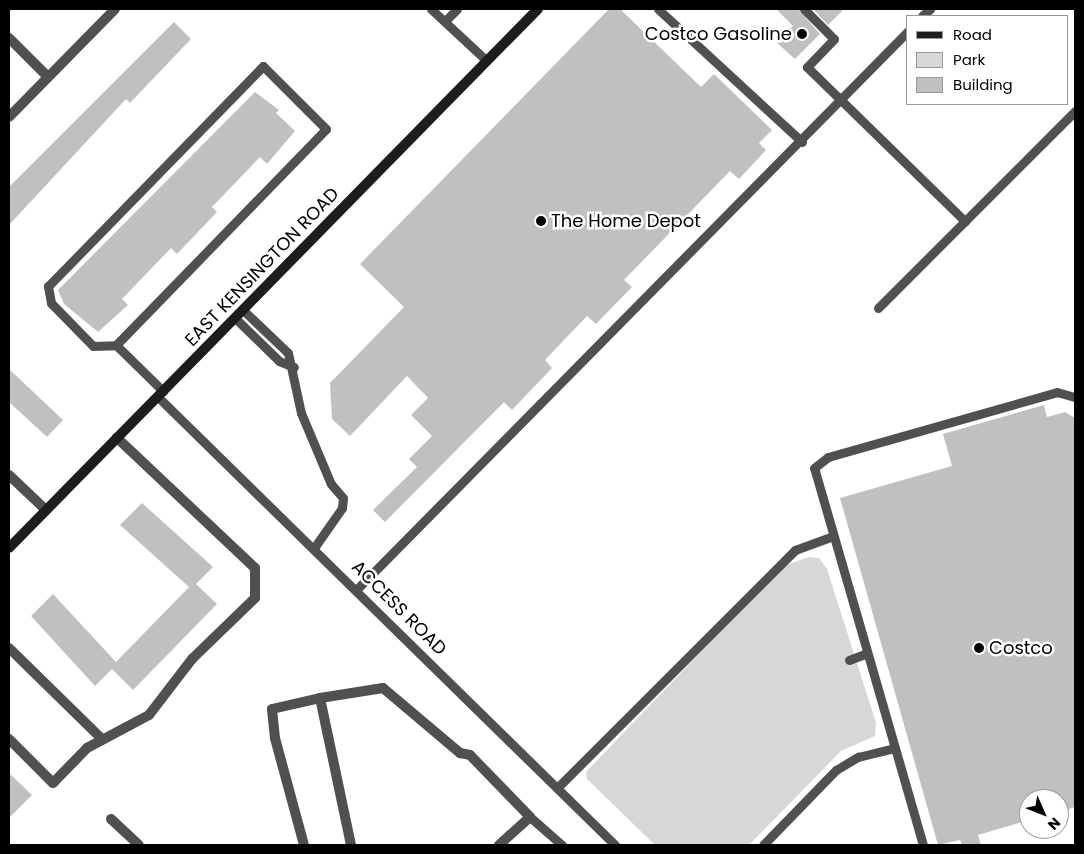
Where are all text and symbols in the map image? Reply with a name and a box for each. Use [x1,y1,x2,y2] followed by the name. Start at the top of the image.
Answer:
[906,15,1069,105] legend
[645,23,792,45] place label: Costco Gasoline
[953,24,992,45] text: Road
[796,28,808,40] marker: Costco Gasoline
[953,49,985,70] text: Park
[953,74,1013,95] text: Building
[181,183,343,351] street label: EAST KENSINGTON ROAD
[551,210,701,232] place label: The Home Depot
[535,215,547,227] marker: The Home Depot
[347,556,451,660] street label: ACCESS ROAD
[989,637,1053,659] place label: Costco
[973,642,985,654] marker: Costco
[1019,789,1069,839] north arrow
[1043,813,1065,834] text: N

